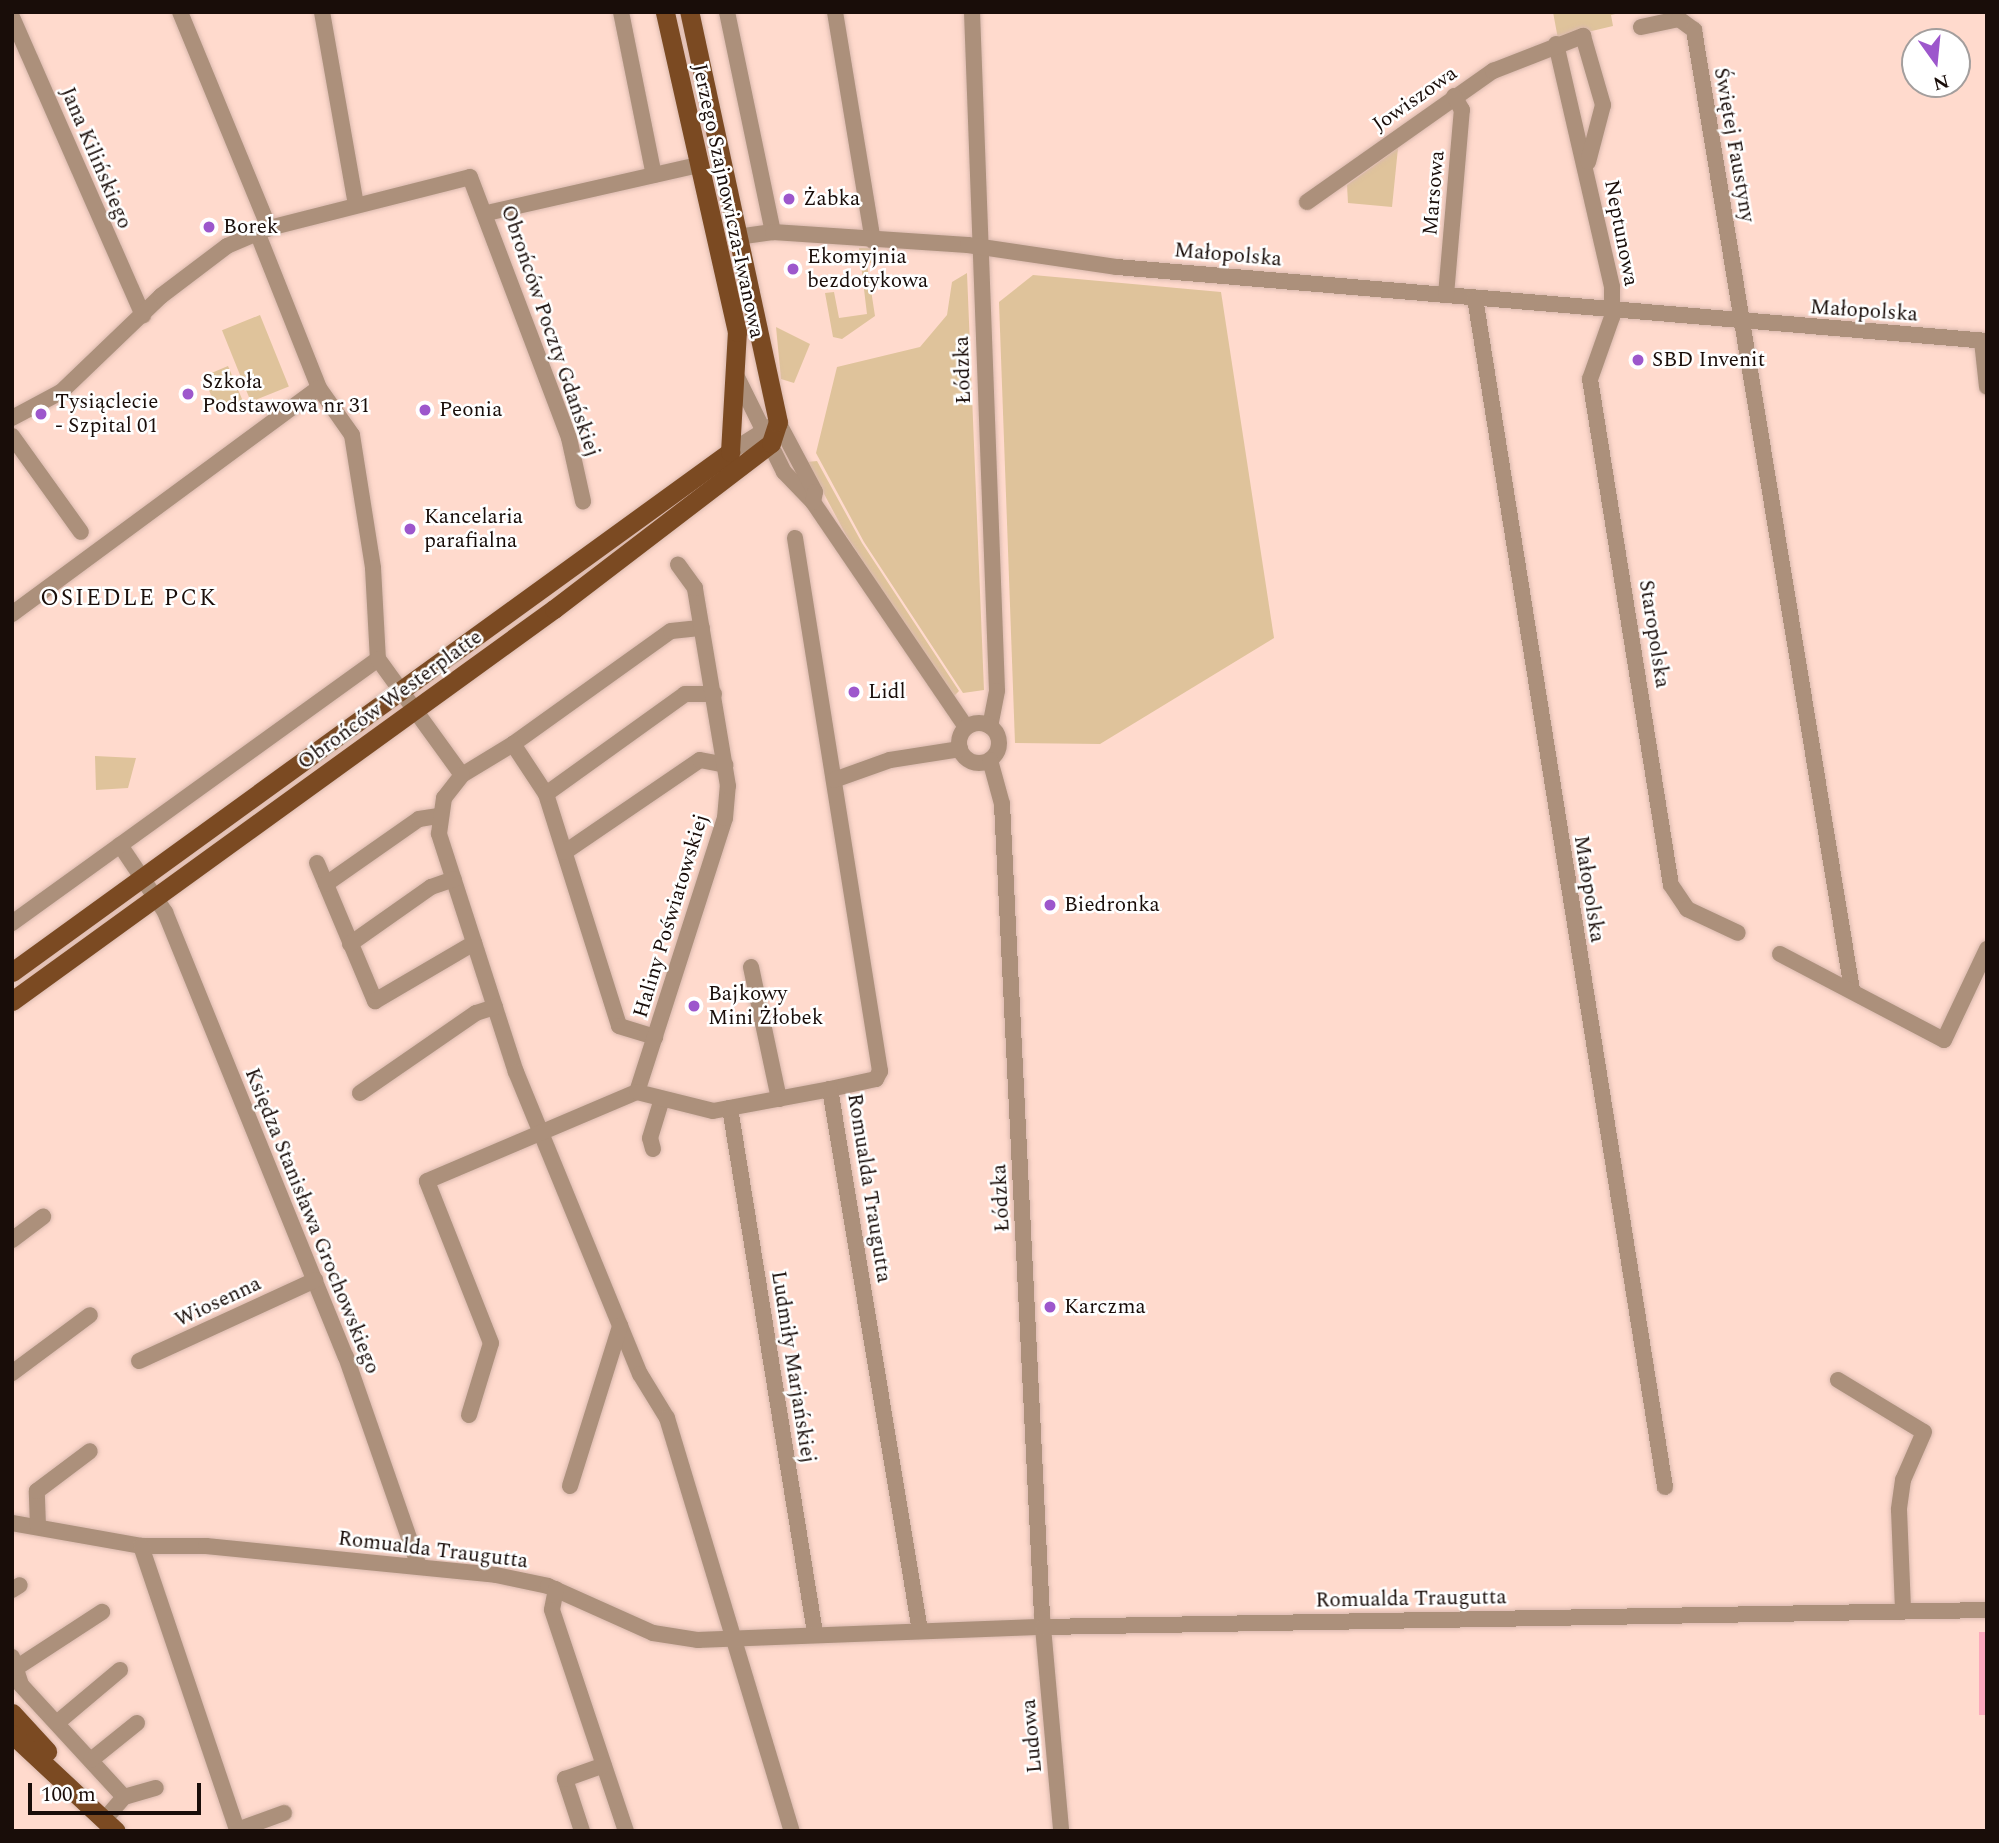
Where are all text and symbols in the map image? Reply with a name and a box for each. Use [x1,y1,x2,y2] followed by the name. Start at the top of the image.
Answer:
[1901,28,1971,98] north arrow
[687,61,769,341] street label: Jerzego Szajnowicza-Iwanowa
[1368,61,1462,137] street label: Jowiszowa
[1708,66,1760,224] street label: Świętej Faustyny
[1930,66,1952,98] text: N
[55,83,137,233] street label: Jana Kilińskiego
[1418,149,1450,237] street label: Marsowa
[1598,178,1644,288] street label: Neptunowa
[803,186,860,212] place label: Żabka
[781,191,797,207] marker: Żabka
[495,202,605,460] street label: Obrońców Poczty Gdańskiej
[223,214,279,240] place label: Borek
[201,219,217,235] marker: Borek
[1173,238,1283,272] street label: Małopolska
[807,244,928,294] place label: Ekomyjnia bezdotykowa
[785,261,801,277] marker: Ekomyjnia bezdotykowa
[1809,295,1919,327] street label: Małopolska
[949,336,977,404] street label: Łódzka
[1652,347,1765,373] place label: SBD Invenit
[1630,352,1646,368] marker: SBD Invenit
[202,369,370,419] place label: Szkoła Podstawowa nr 31
[180,386,196,402] marker: Szkoła Podstawowa nr 31
[55,389,158,439] place label: Tysiąclecie - Szpital 01
[439,397,502,423] place label: Peonia
[417,402,433,418] marker: Peonia
[33,406,49,422] marker: Tysiąclecie - Szpital 01
[424,504,523,554] place label: Kancelaria parafialna
[402,521,418,537] marker: Kancelaria parafialna
[1633,578,1675,690] street label: Staropolska
[42,585,216,613] district label: OSIEDLE PCK
[293,625,487,775] street label: Obrońców Westerplatte
[868,679,906,705] place label: Lidl
[846,684,862,700] marker: Lidl
[628,811,714,1021] street label: Haliny Poświatowskiej
[1568,834,1610,944] street label: Małopolska
[1064,892,1160,918] place label: Biedronka
[1042,897,1058,913] marker: Biedronka
[708,981,823,1031] place label: Bajkowy Mini Żłobek
[686,998,702,1014] marker: Bajkowy Mini Żłobek
[239,1064,385,1378] street label: Księdza Stanisława Grochowskiego
[842,1092,896,1284] street label: Romualda Traugutta
[987,1163,1015,1233] street label: Łódzka
[765,1269,821,1465] street label: Ludmiły Marjańskiej
[171,1271,265,1333] street label: Wiosenna
[1064,1294,1146,1320] place label: Karczma
[1042,1299,1058,1315] marker: Karczma
[337,1526,529,1574] street label: Romualda Traugutta
[1315,1585,1507,1613] street label: Romualda Traugutta
[1016,1698,1048,1774] street label: Ludowa
[32,1770,205,1814] scale bar
[41,1779,96,1811] text: 100 m

